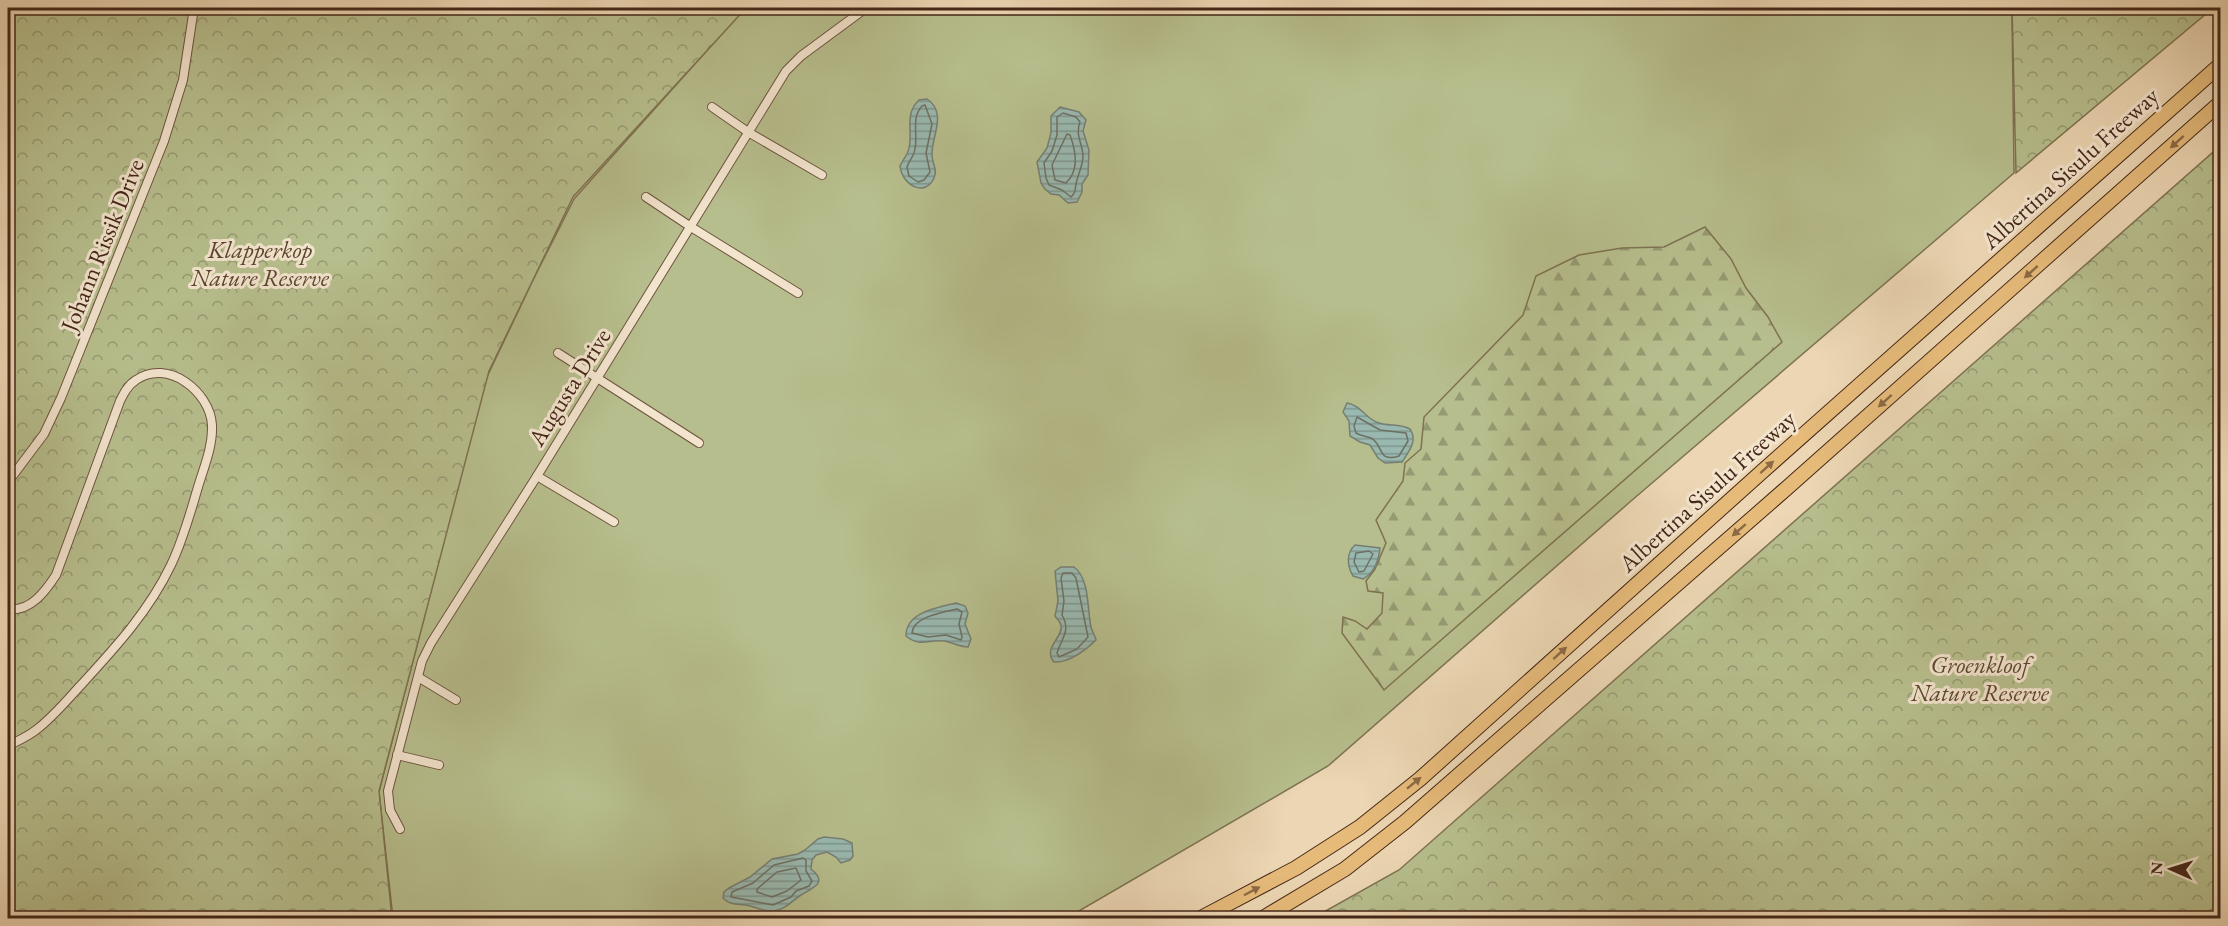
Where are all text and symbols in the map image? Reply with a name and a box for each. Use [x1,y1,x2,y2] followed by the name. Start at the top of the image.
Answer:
[1974,80,2165,256] street label: Albertina Sisulu Freeway
[2170,135,2185,148] one-way arrow
[53,154,151,338] street label: Johann Rissik Drive
[190,234,330,293] park label: Klapperkop Nature Reserve
[2024,265,2039,278] one-way arrow
[520,322,617,453] street label: Augusta Drive
[1878,394,1893,407] one-way arrow
[1611,403,1802,579] street label: Albertina Sisulu Freeway
[1760,460,1775,474] one-way arrow
[1732,523,1747,536] one-way arrow
[1552,647,1567,660] one-way arrow
[1910,649,2050,708] park label: Groenkloof Nature Reserve
[1406,777,1421,790] one-way arrow
[2141,839,2201,899] north arrow
[2146,861,2167,875] text: N
[1244,886,1261,896] one-way arrow

